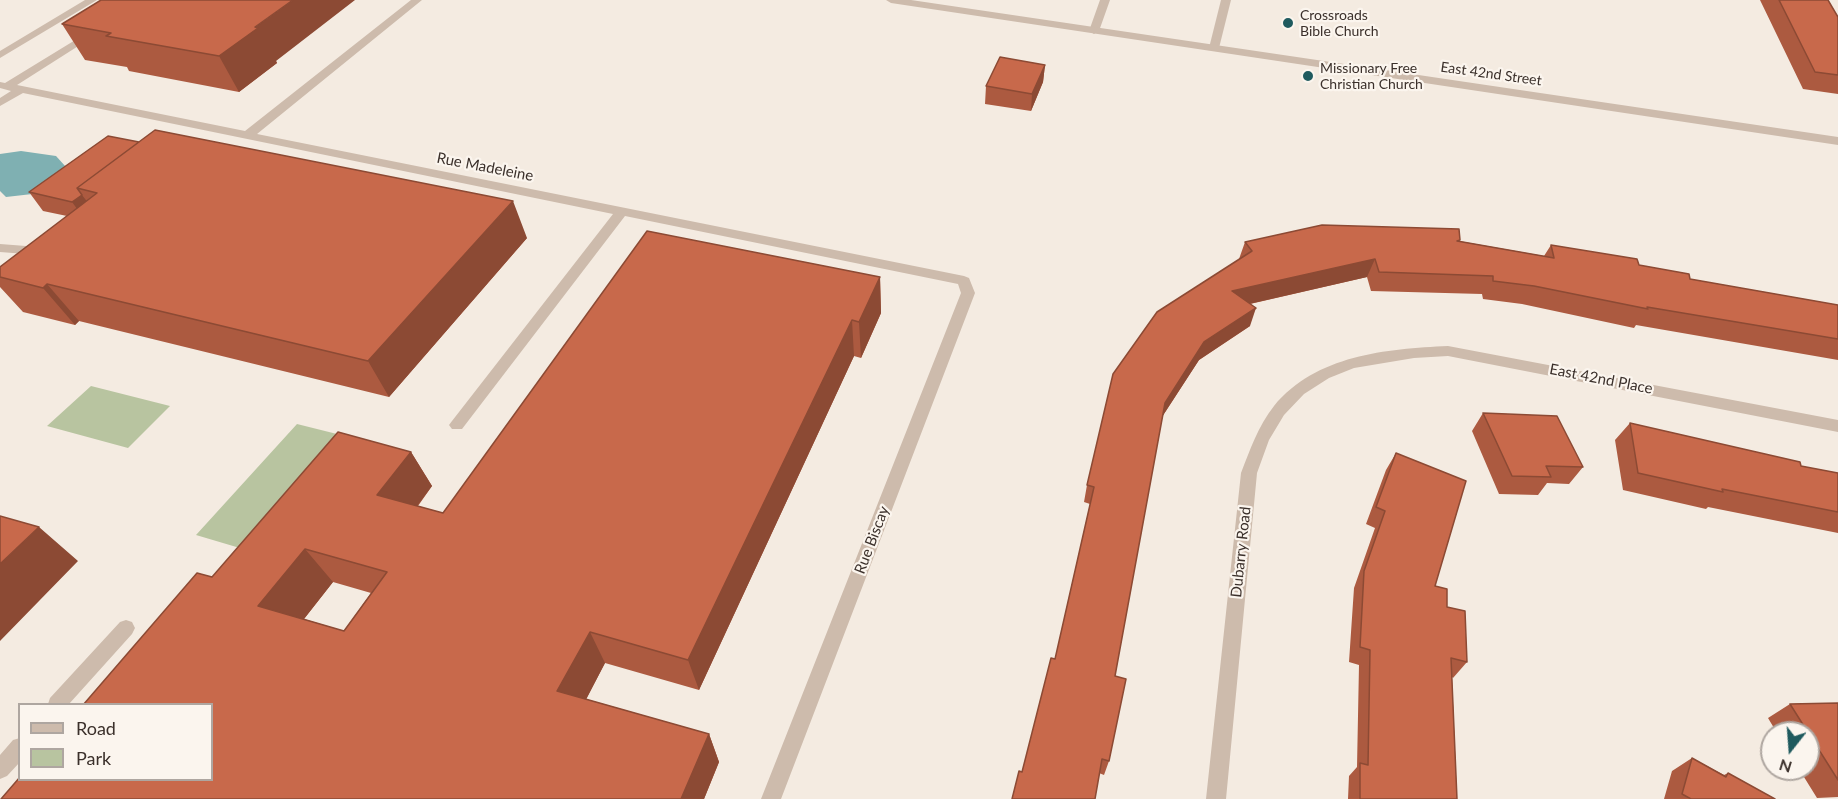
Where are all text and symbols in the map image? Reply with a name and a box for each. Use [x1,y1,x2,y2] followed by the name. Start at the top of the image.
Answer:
[1300,7,1379,40] place label: Crossroads Bible Church
[1281,16,1295,30] marker: Crossroads Bible Church
[1439,59,1543,89] street label: East 42nd Street
[1320,60,1423,92] place label: Missionary Free Christian Church
[1301,69,1315,83] marker: Missionary Free Christian Church
[435,149,535,185] street label: Rue Madeleine
[1548,360,1654,398] street label: East 42nd Place
[851,504,893,576] street label: Rue Biscay
[1227,506,1255,598] street label: Dubarry Road
[18,703,213,781] legend
[76,717,116,739] text: Road
[1760,721,1820,781] north arrow
[76,747,111,769] text: Park
[1777,756,1794,778] text: N

